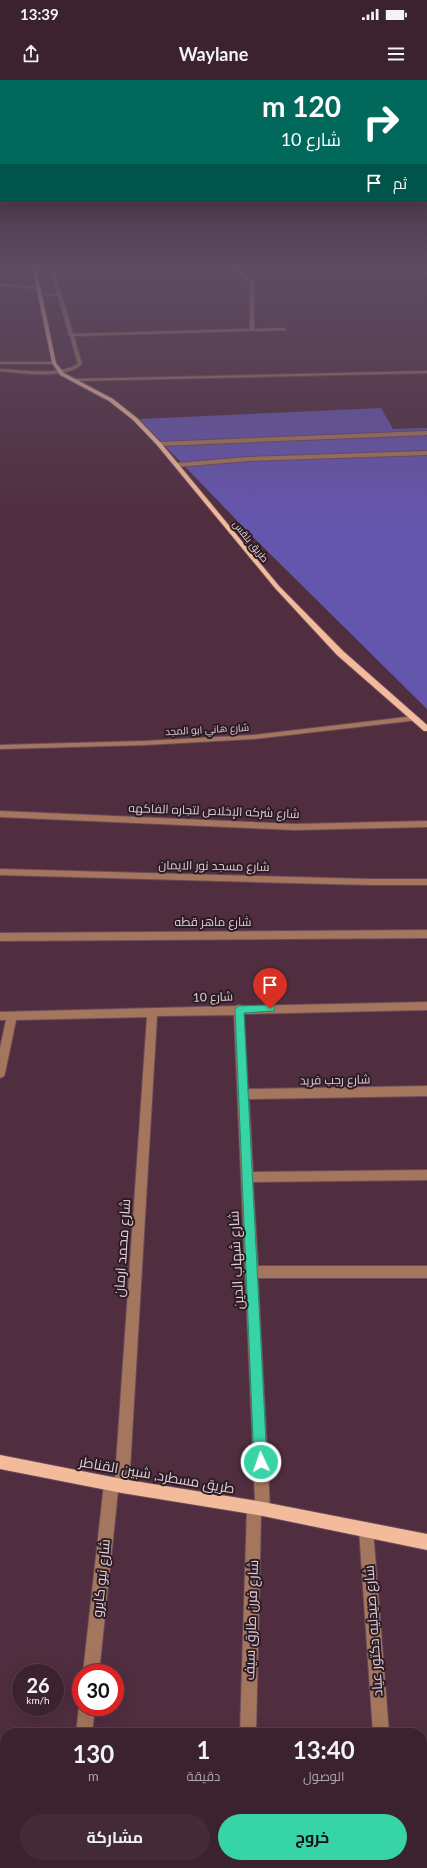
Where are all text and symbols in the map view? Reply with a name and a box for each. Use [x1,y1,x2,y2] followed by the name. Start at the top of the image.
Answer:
[20,5,59,23] text: 13:39
[20,43,42,65] icon: share
[179,43,248,65] text: Waylane
[385,43,407,65] icon: menu
[262,89,341,123] text: 120 m
[355,96,407,148] icon: right
[281,128,341,150] text: شارع 10
[363,172,385,194] icon: arrive
[393,174,407,192] text: ثم
[230,518,271,565] street label: طريق بلقس
[165,721,249,739] street label: شارع هاني ابو المجد
[128,800,300,822] street label: شارع شركه الإخلاص لتجاره الفاكهه
[158,857,270,875] street label: شارع مسجد نور الايمان
[175,914,252,930] street label: شارع ماهر قطه
[253,968,287,1009] pin
[259,974,281,996] icon: arrive
[193,988,233,1006] street label: شارع 10
[300,1071,370,1089] street label: شارع رجب فريد
[110,1198,134,1298] street label: شارع محمد ارمان
[224,1210,248,1310] street label: شارع شهاب الدين
[240,1441,282,1483] position arrow
[77,1452,236,1498] street label: طريق مسطرد, شبين القناطر
[88,1538,114,1618] street label: شارع نيو كايرو
[240,1559,262,1681] street label: شارع فرن طارق سيف
[359,1565,387,1697] street label: شارع صيدليه دكتور عياد
[72,1664,124,1716] speed limit sign: 30
[26,1673,50,1697] text: 26
[26,1694,50,1706] text: km/h
[197,1735,210,1764] text: 1
[293,1735,355,1764] text: 13:40
[72,1739,114,1768] text: 130
[88,1768,99,1784] text: m
[187,1768,220,1784] text: دقيقة
[303,1768,344,1784] text: الوصول
[20,1814,210,1860] button: مشاركة
[218,1814,407,1860] button: خروج

